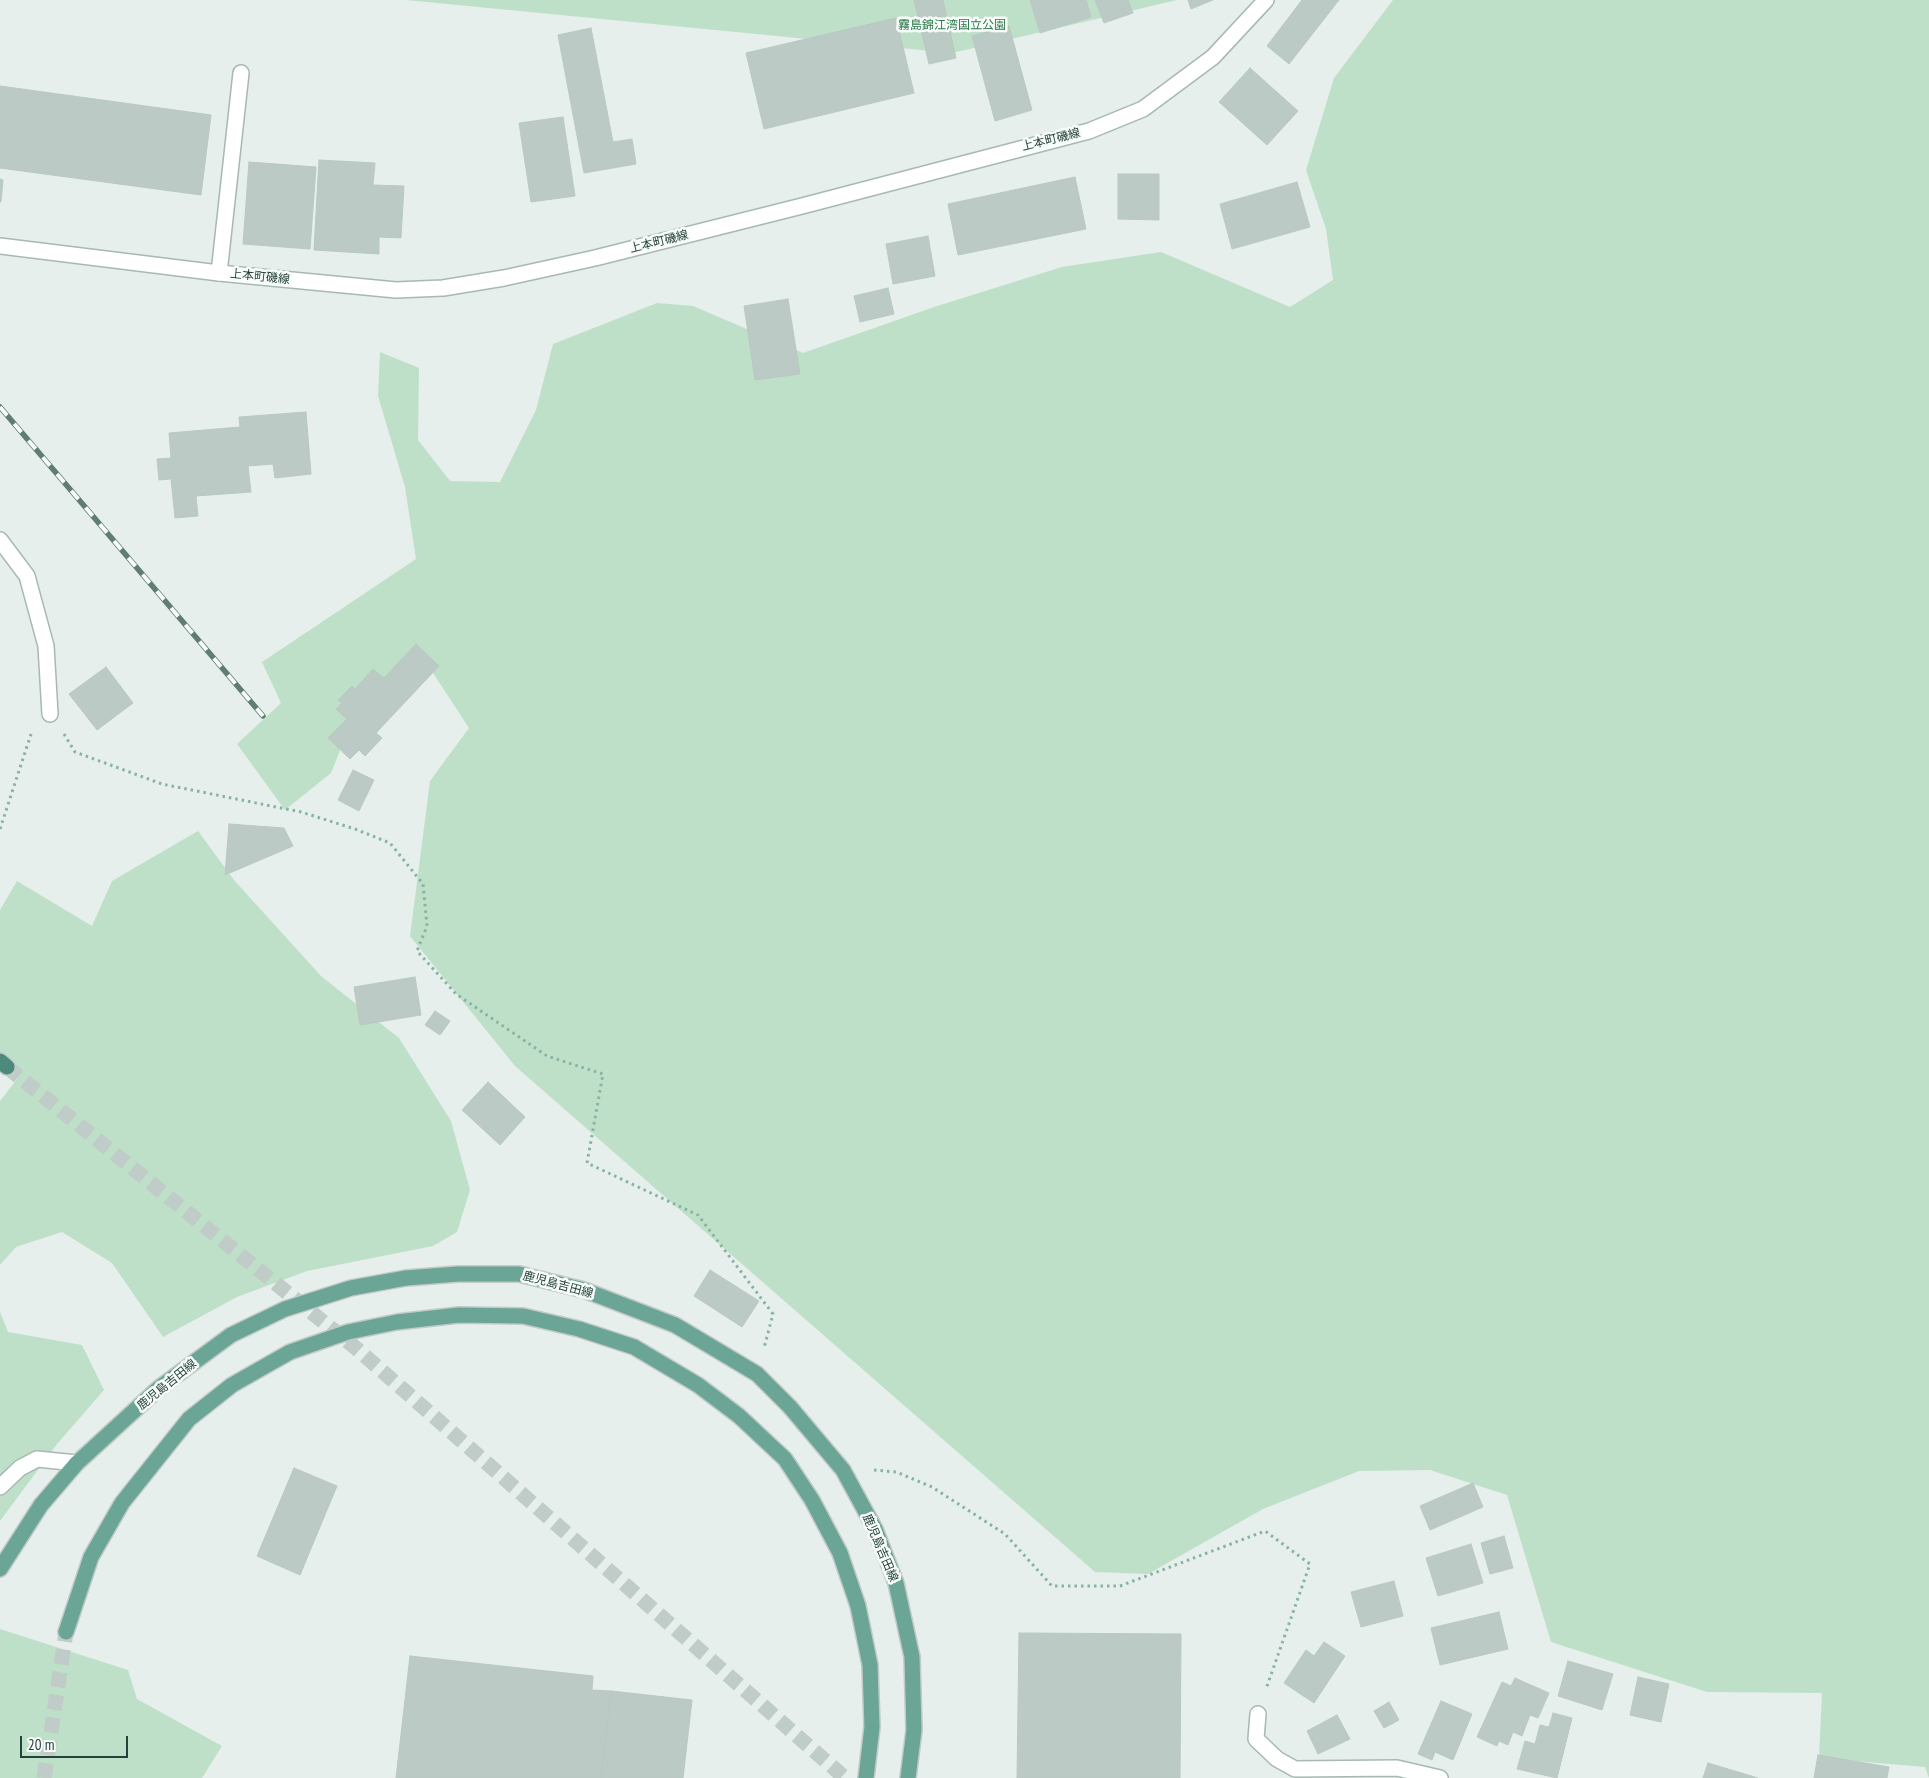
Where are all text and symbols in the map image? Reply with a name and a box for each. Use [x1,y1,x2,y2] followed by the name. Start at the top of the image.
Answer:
[898,19,1006,33] park label: 霧島錦江湾国立公園
[1020,126,1082,154] street label: 上本町磯線
[628,228,690,256] street label: 上本町磯線
[229,267,291,287] street label: 上本町磯線
[521,1269,595,1301] street label: 鹿児島吉田線
[134,1357,200,1413] street label: 鹿児島吉田線
[859,1512,901,1584] street label: 鹿児島吉田線
[22,1726,130,1758] scale bar
[28,1735,54,1754] text: 20 m

